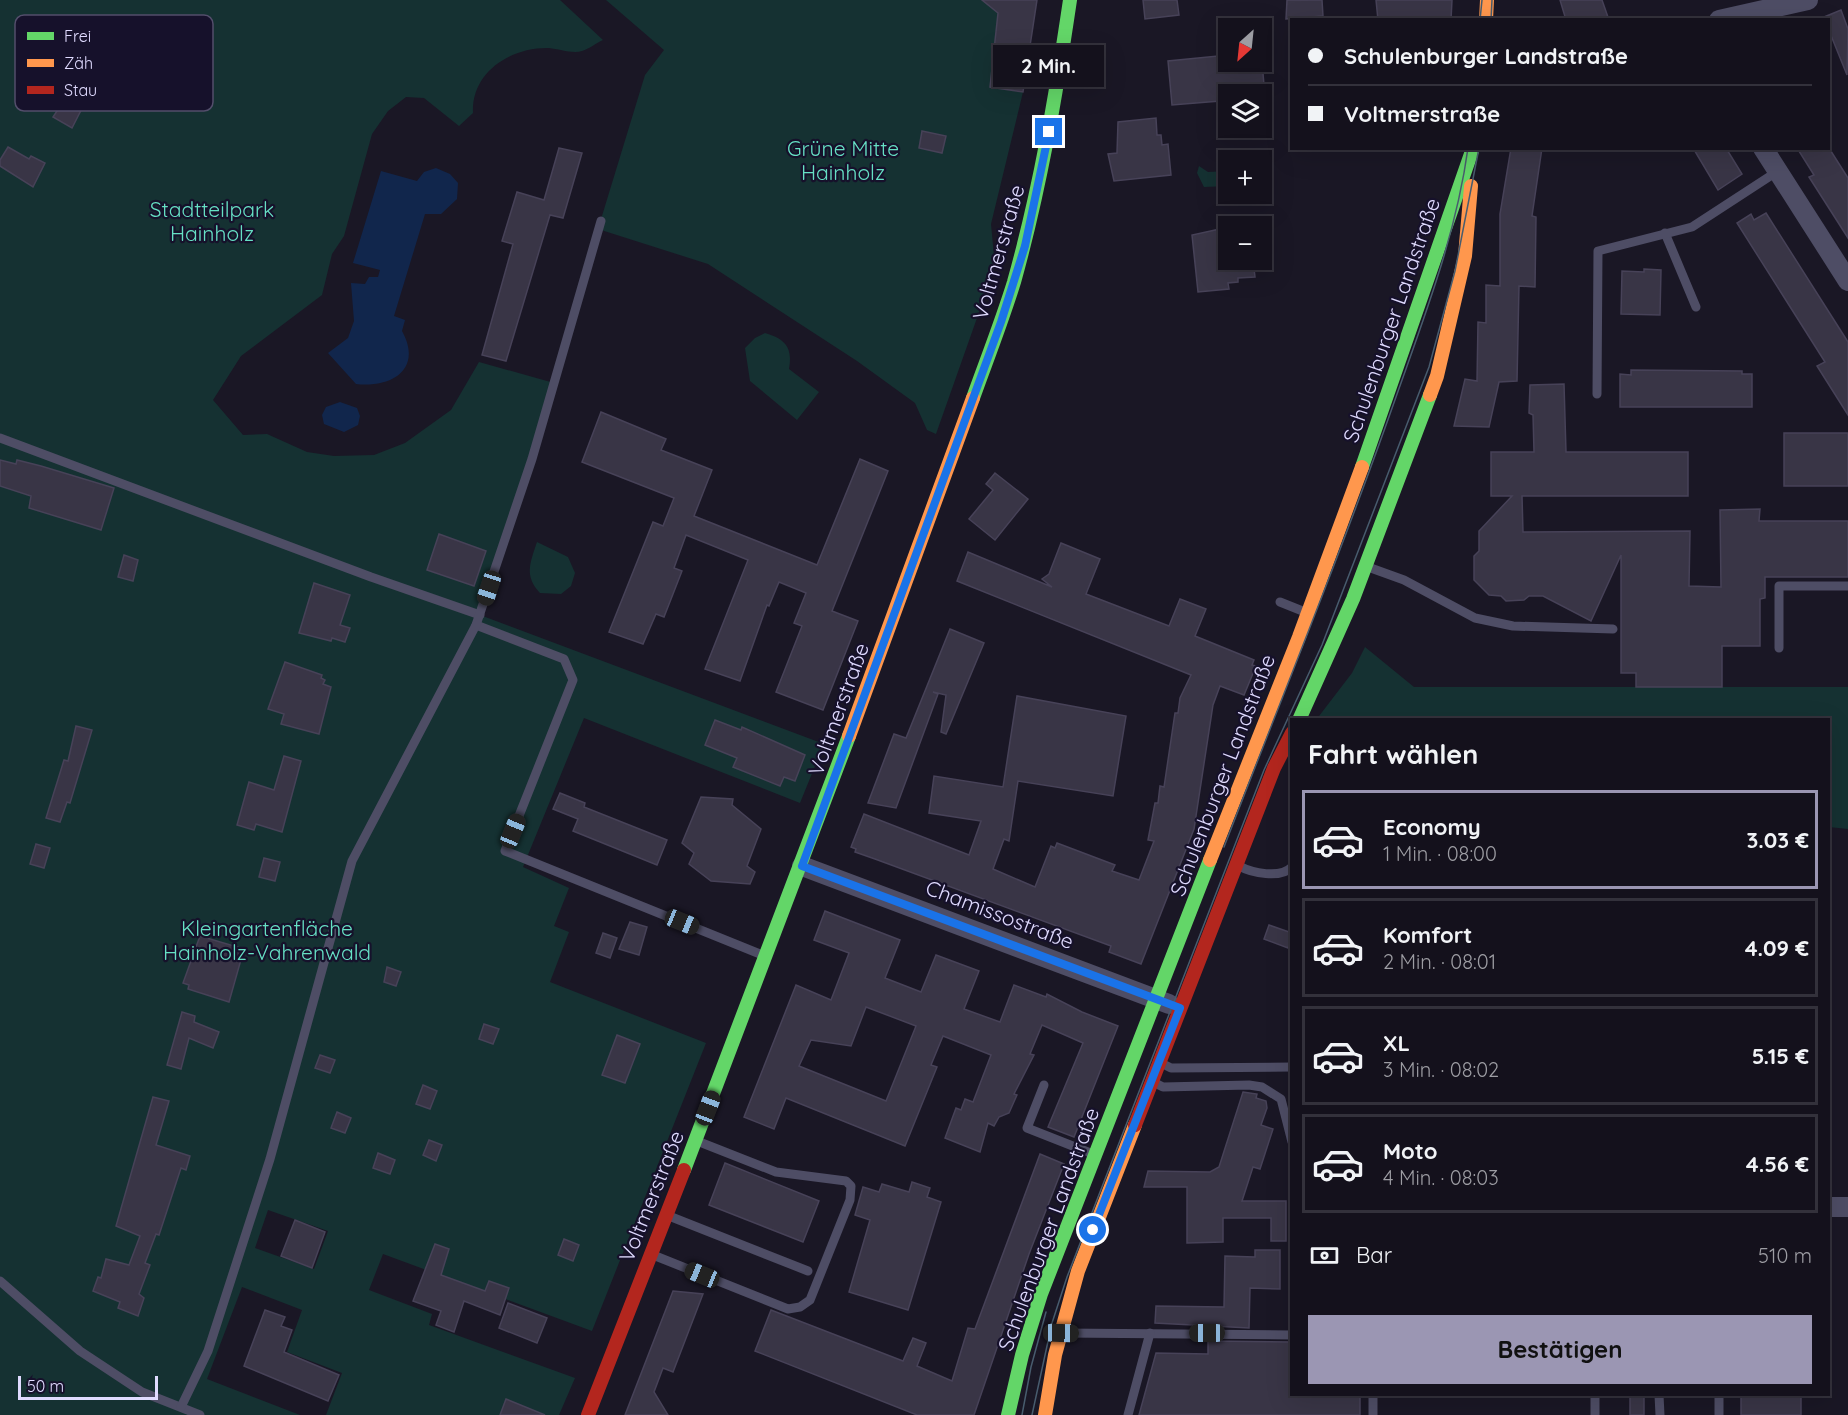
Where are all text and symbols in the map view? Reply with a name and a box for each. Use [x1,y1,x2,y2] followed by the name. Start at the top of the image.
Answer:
[15,15,213,111] legend
[1218,18,1272,72] north arrow
[1218,18,1272,270] map controls
[64,26,91,46] text: Frei
[1344,42,1628,70] text: Schulenburger Landstraße
[994,45,1104,87] callout: 2 Min.
[64,53,93,73] text: Zäh
[1021,53,1076,78] text: 2 Min.
[64,80,97,100] text: Stau
[1218,84,1272,138] button: layers
[1344,100,1500,128] text: Voltmerstraße
[1035,118,1062,145] route end
[787,135,899,185] park label: Grüne Mitte Hainholz
[1218,150,1272,204] button: +
[966,181,1030,323] street label: Voltmerstraße
[1337,194,1445,446] street label: Schulenburger Landstraße
[150,196,274,246] park label: Stadtteilpark Hainholz
[1218,216,1272,270] button: −
[475,568,503,608] car
[802,639,874,779] street label: Voltmerstraße
[1164,650,1280,900] street label: Schulenburger Landstraße
[1308,737,1478,771] text: Fahrt wählen
[498,811,528,851] car
[1311,813,1365,867] icon: car
[1383,813,1481,841] text: Economy
[1746,826,1809,854] text: 3.03 €
[1383,841,1497,866] text: 1 Min. · 08:00
[922,874,1078,954] street label: Chamissostraße
[662,907,702,937] car
[163,915,371,965] park label: Kleingartenfläche Hainholz-Vahrenwald
[1311,921,1365,975] icon: car
[1383,921,1472,949] text: Komfort
[1745,934,1809,962] text: 4.09 €
[1383,949,1496,974] text: 2 Min. · 08:01
[1311,1029,1365,1083] icon: car
[1383,1029,1410,1057] text: XL
[1752,1042,1809,1070] text: 5.15 €
[1383,1057,1499,1082] text: 3 Min. · 08:02
[693,1088,723,1128] car
[992,1104,1104,1354] street label: Schulenburger Landstraße
[613,1127,689,1265] street label: Voltmerstraße
[1311,1137,1365,1191] icon: car
[1383,1137,1437,1165] text: Moto
[1746,1150,1809,1178] text: 4.56 €
[1383,1165,1499,1190] text: 4 Min. · 08:03
[1079,1216,1106,1243] route start
[1308,1239,1341,1272] icon: cash
[1356,1241,1392,1269] text: Bar
[1758,1243,1812,1268] text: 510 m
[682,1260,722,1290] car
[1308,1315,1812,1384] button: Bestätigen
[1043,1324,1079,1342] car
[1189,1324,1225,1342] car
[18,1373,158,1400] scale bar
[27,1376,64,1396] text: 50 m

